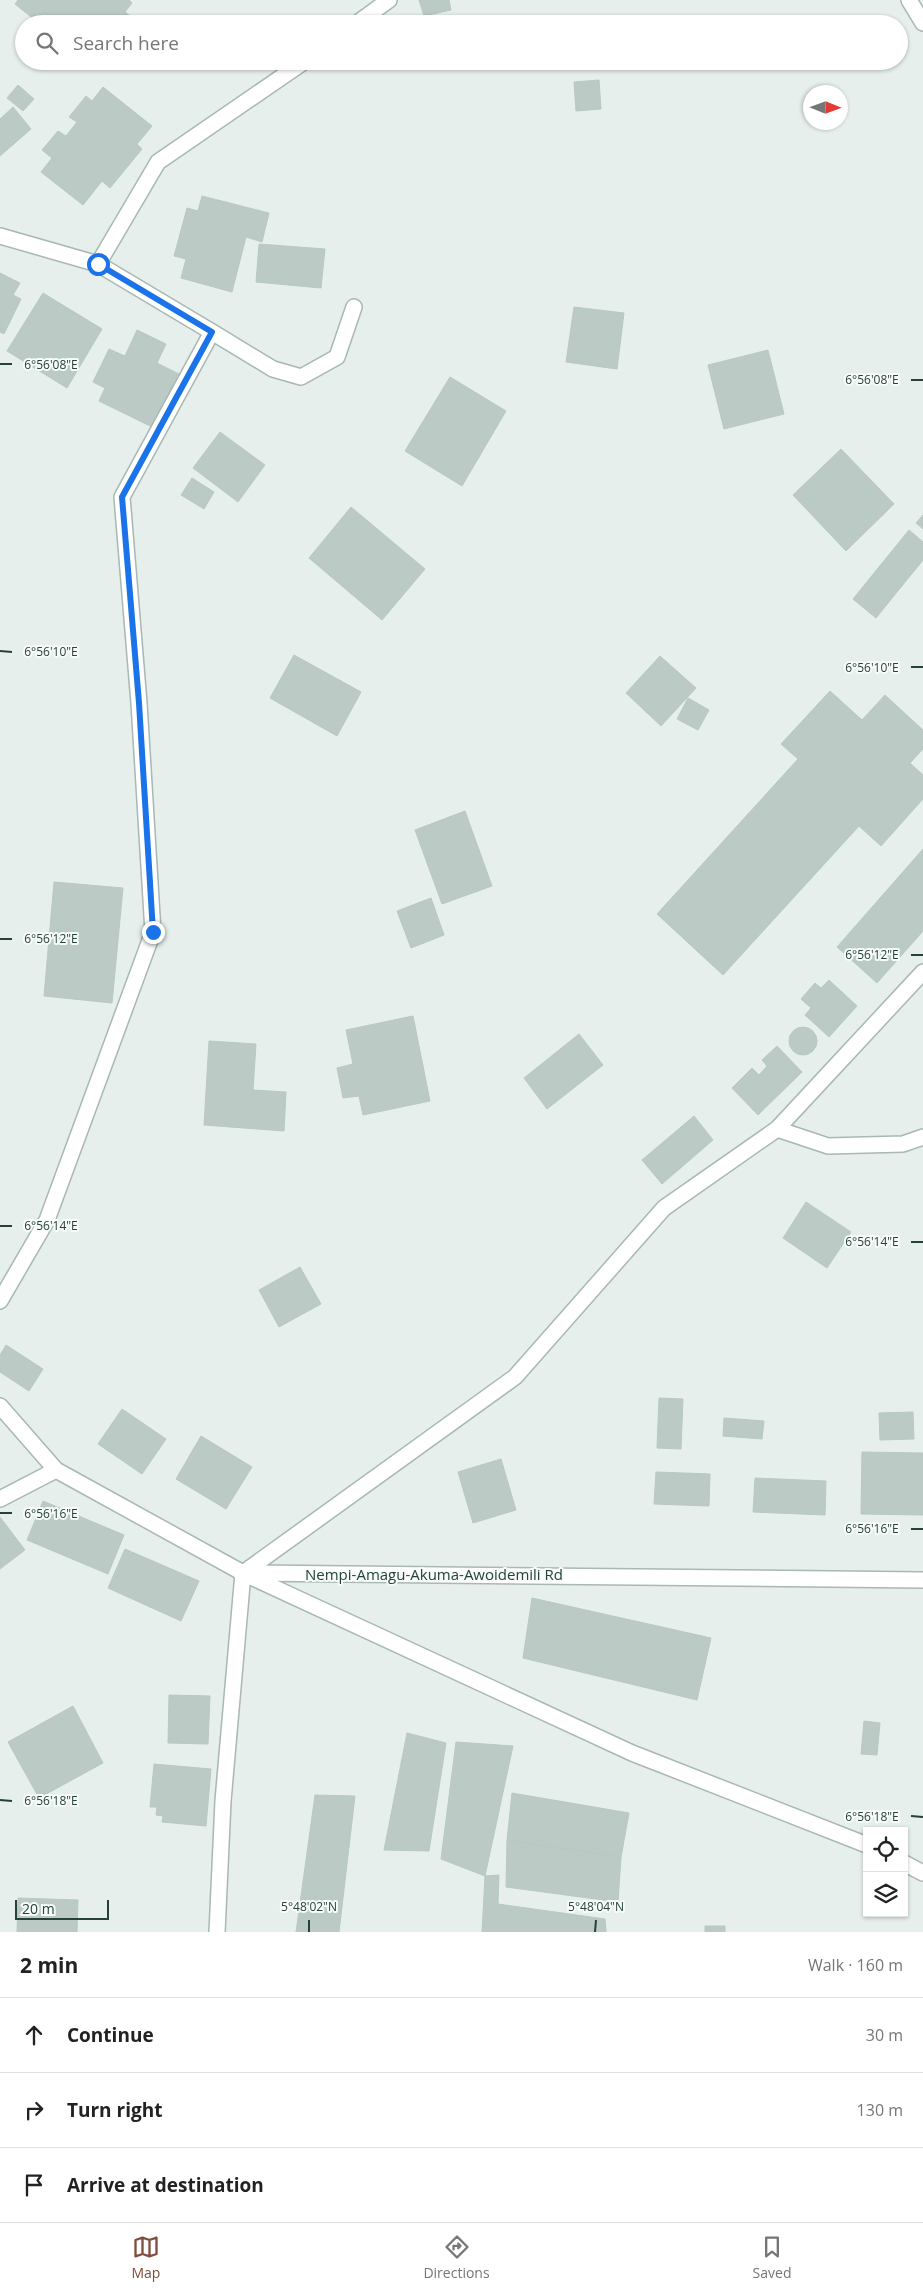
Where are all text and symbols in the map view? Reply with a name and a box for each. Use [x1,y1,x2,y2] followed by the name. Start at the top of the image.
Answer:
[15,15,908,70] search box
[33,29,61,57] icon: search
[73,30,179,56] text: Search here
[803,85,848,130] north arrow
[87,253,110,276] route start
[24,356,78,373] text: 6°56'08"E
[845,371,899,388] text: 6°56'08"E
[24,643,78,660] text: 6°56'10"E
[845,659,899,676] text: 6°56'10"E
[142,921,165,944] route end
[24,930,78,947] text: 6°56'12"E
[845,946,899,963] text: 6°56'12"E
[24,1217,78,1234] text: 6°56'14"E
[845,1233,899,1250] text: 6°56'14"E
[24,1505,78,1522] text: 6°56'16"E
[845,1520,899,1537] text: 6°56'16"E
[305,1564,563,1584] street label: Nempi-Amagu-Akuma-Awoidemili Rd
[24,1792,78,1809] text: 6°56'18"E
[845,1808,899,1825] text: 6°56'18"E
[863,1827,908,1917] map controls
[863,1827,908,1872] button: locate
[863,1872,908,1917] button: layers
[15,1897,109,1920] scale bar
[281,1898,337,1915] text: 5°48'02"N
[568,1898,624,1915] text: 5°48'04"N
[22,1899,55,1918] text: 20 m
[20,1951,78,1979] text: 2 min
[808,1954,903,1976] text: Walk · 160 m
[20,2021,48,2049] icon: ahead
[67,2022,154,2048] text: Continue
[866,2024,903,2046] text: 30 m
[20,2096,48,2124] icon: right
[67,2097,162,2123] text: Turn right
[857,2099,903,2121] text: 130 m
[20,2171,48,2199] icon: arrive
[67,2172,264,2198] text: Arrive at destination
[131,2233,160,2282] tab: Map
[423,2233,490,2282] tab: Directions
[753,2233,791,2282] tab: Saved

